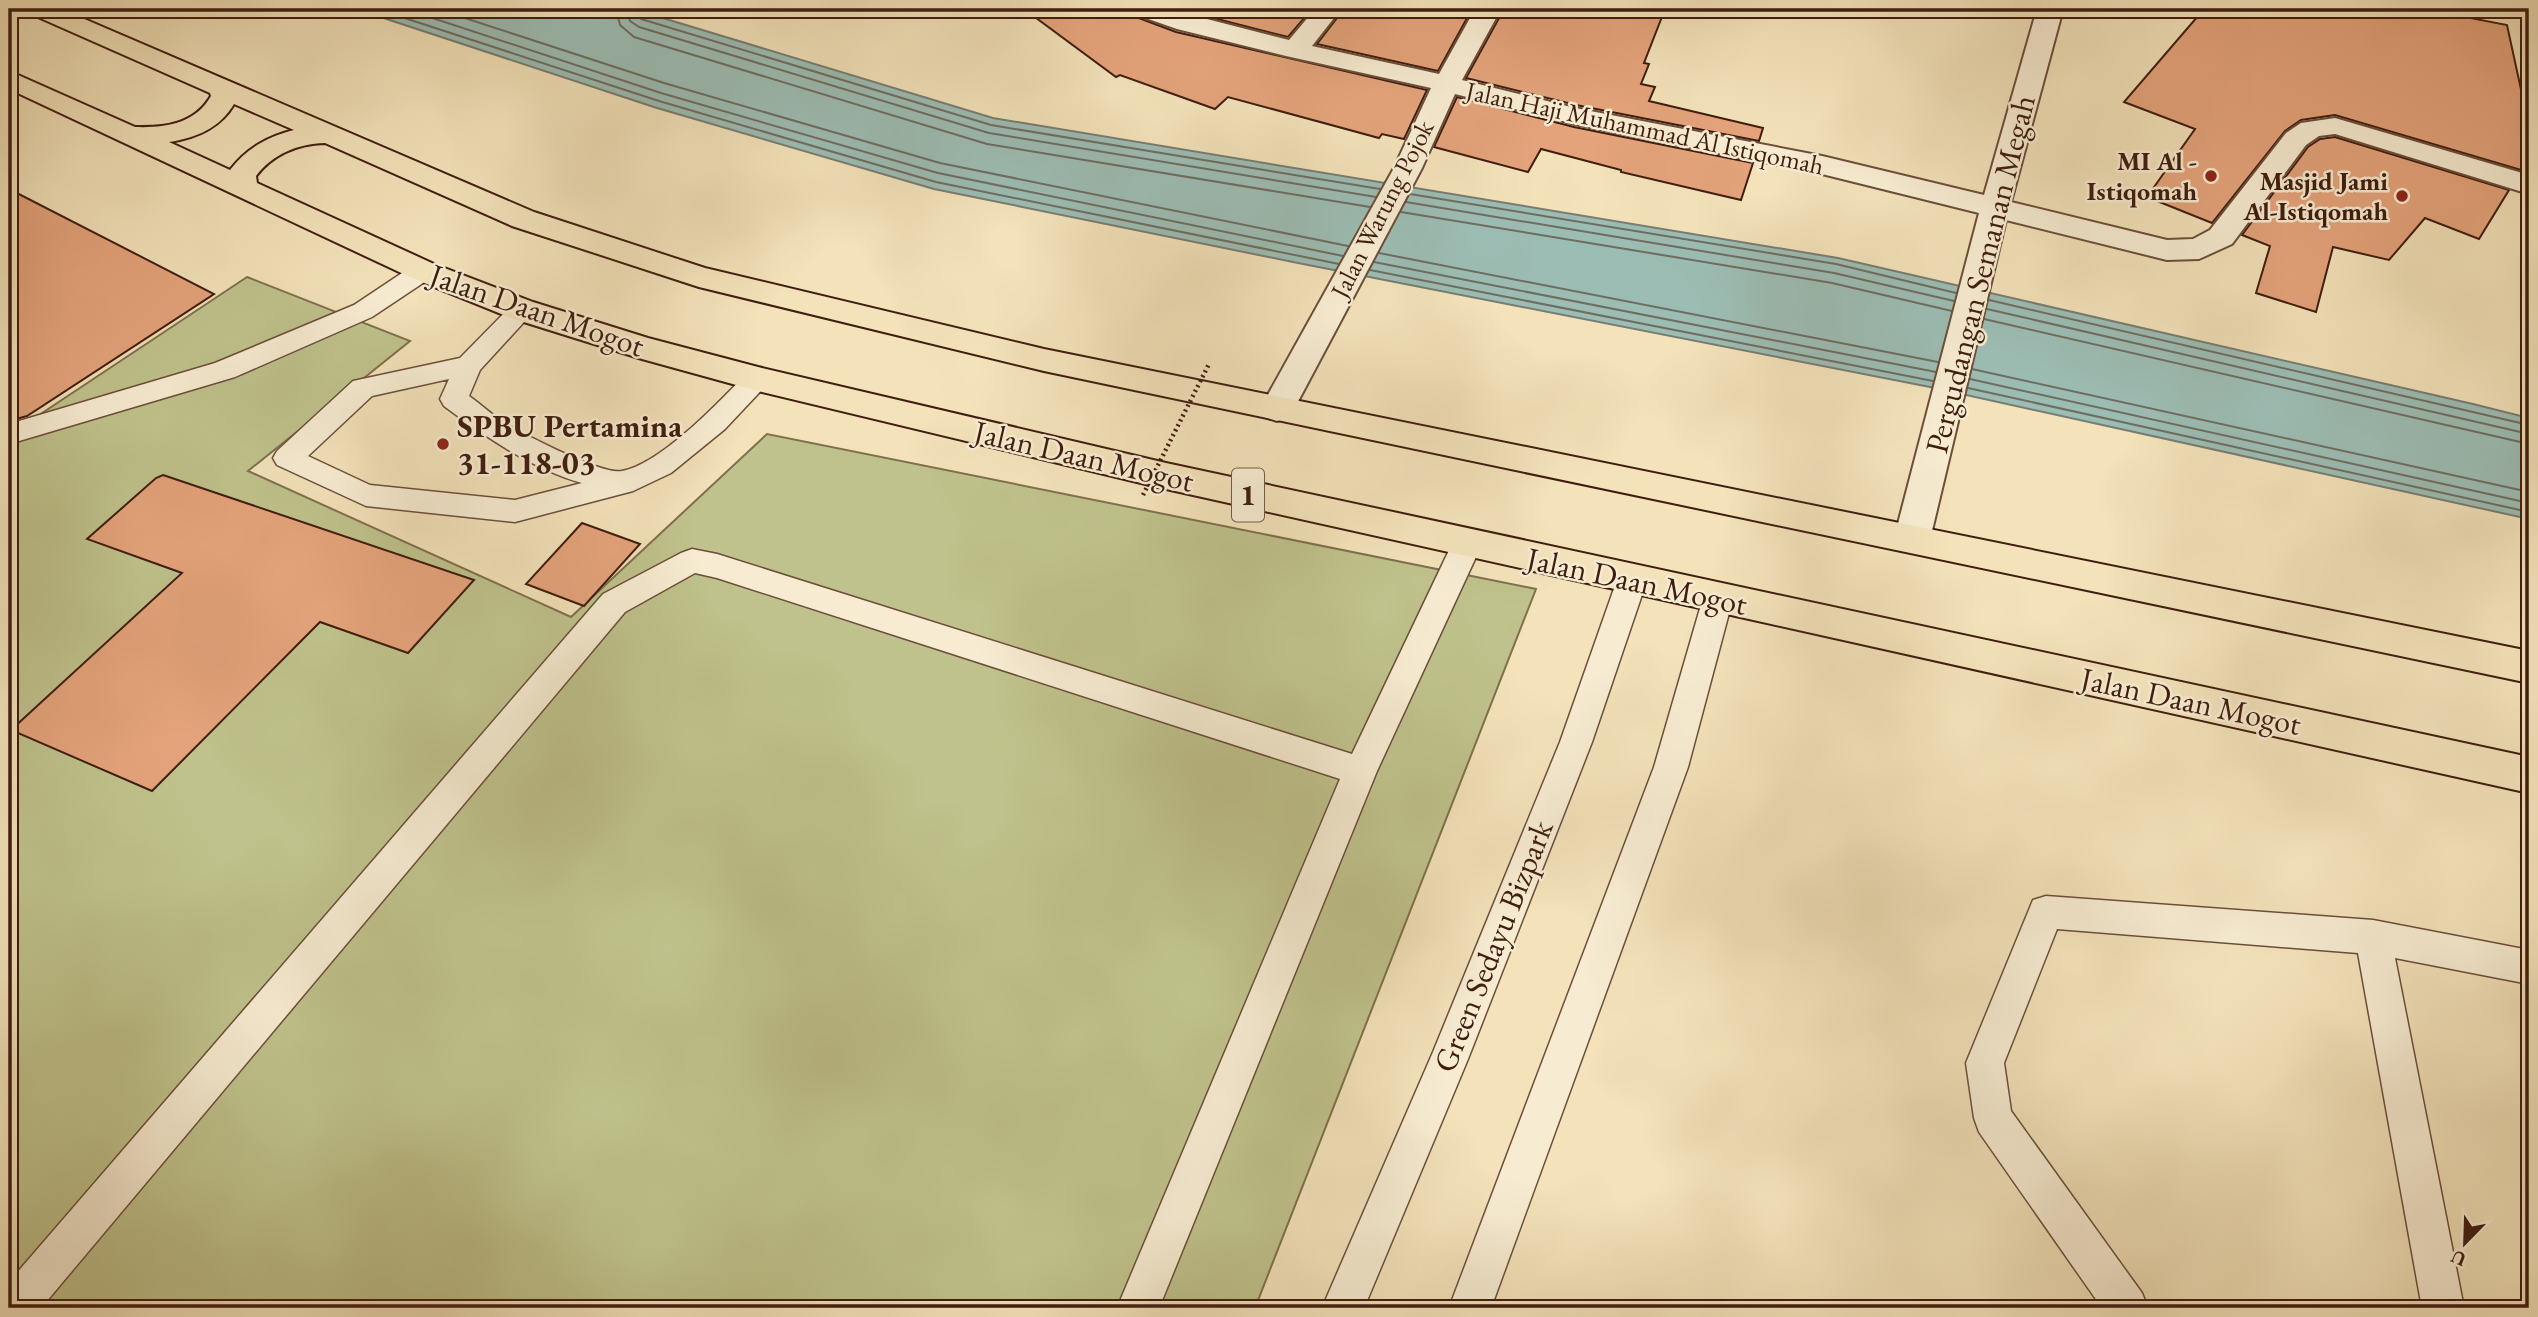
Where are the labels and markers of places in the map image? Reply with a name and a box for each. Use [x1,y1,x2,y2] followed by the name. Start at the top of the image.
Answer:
[2087,144,2197,208] place label: MI Al - Istiqomah
[2242,164,2388,228] place label: Masjid Jami Al-Istiqomah
[2203,168,2219,184] marker: MI Al - Istiqomah
[2394,188,2410,204] marker: Masjid Jami Al-Istiqomah
[457,405,683,484] place label: SPBU Pertamina 31-118-03
[435,436,451,452] marker: SPBU Pertamina 31-118-03

